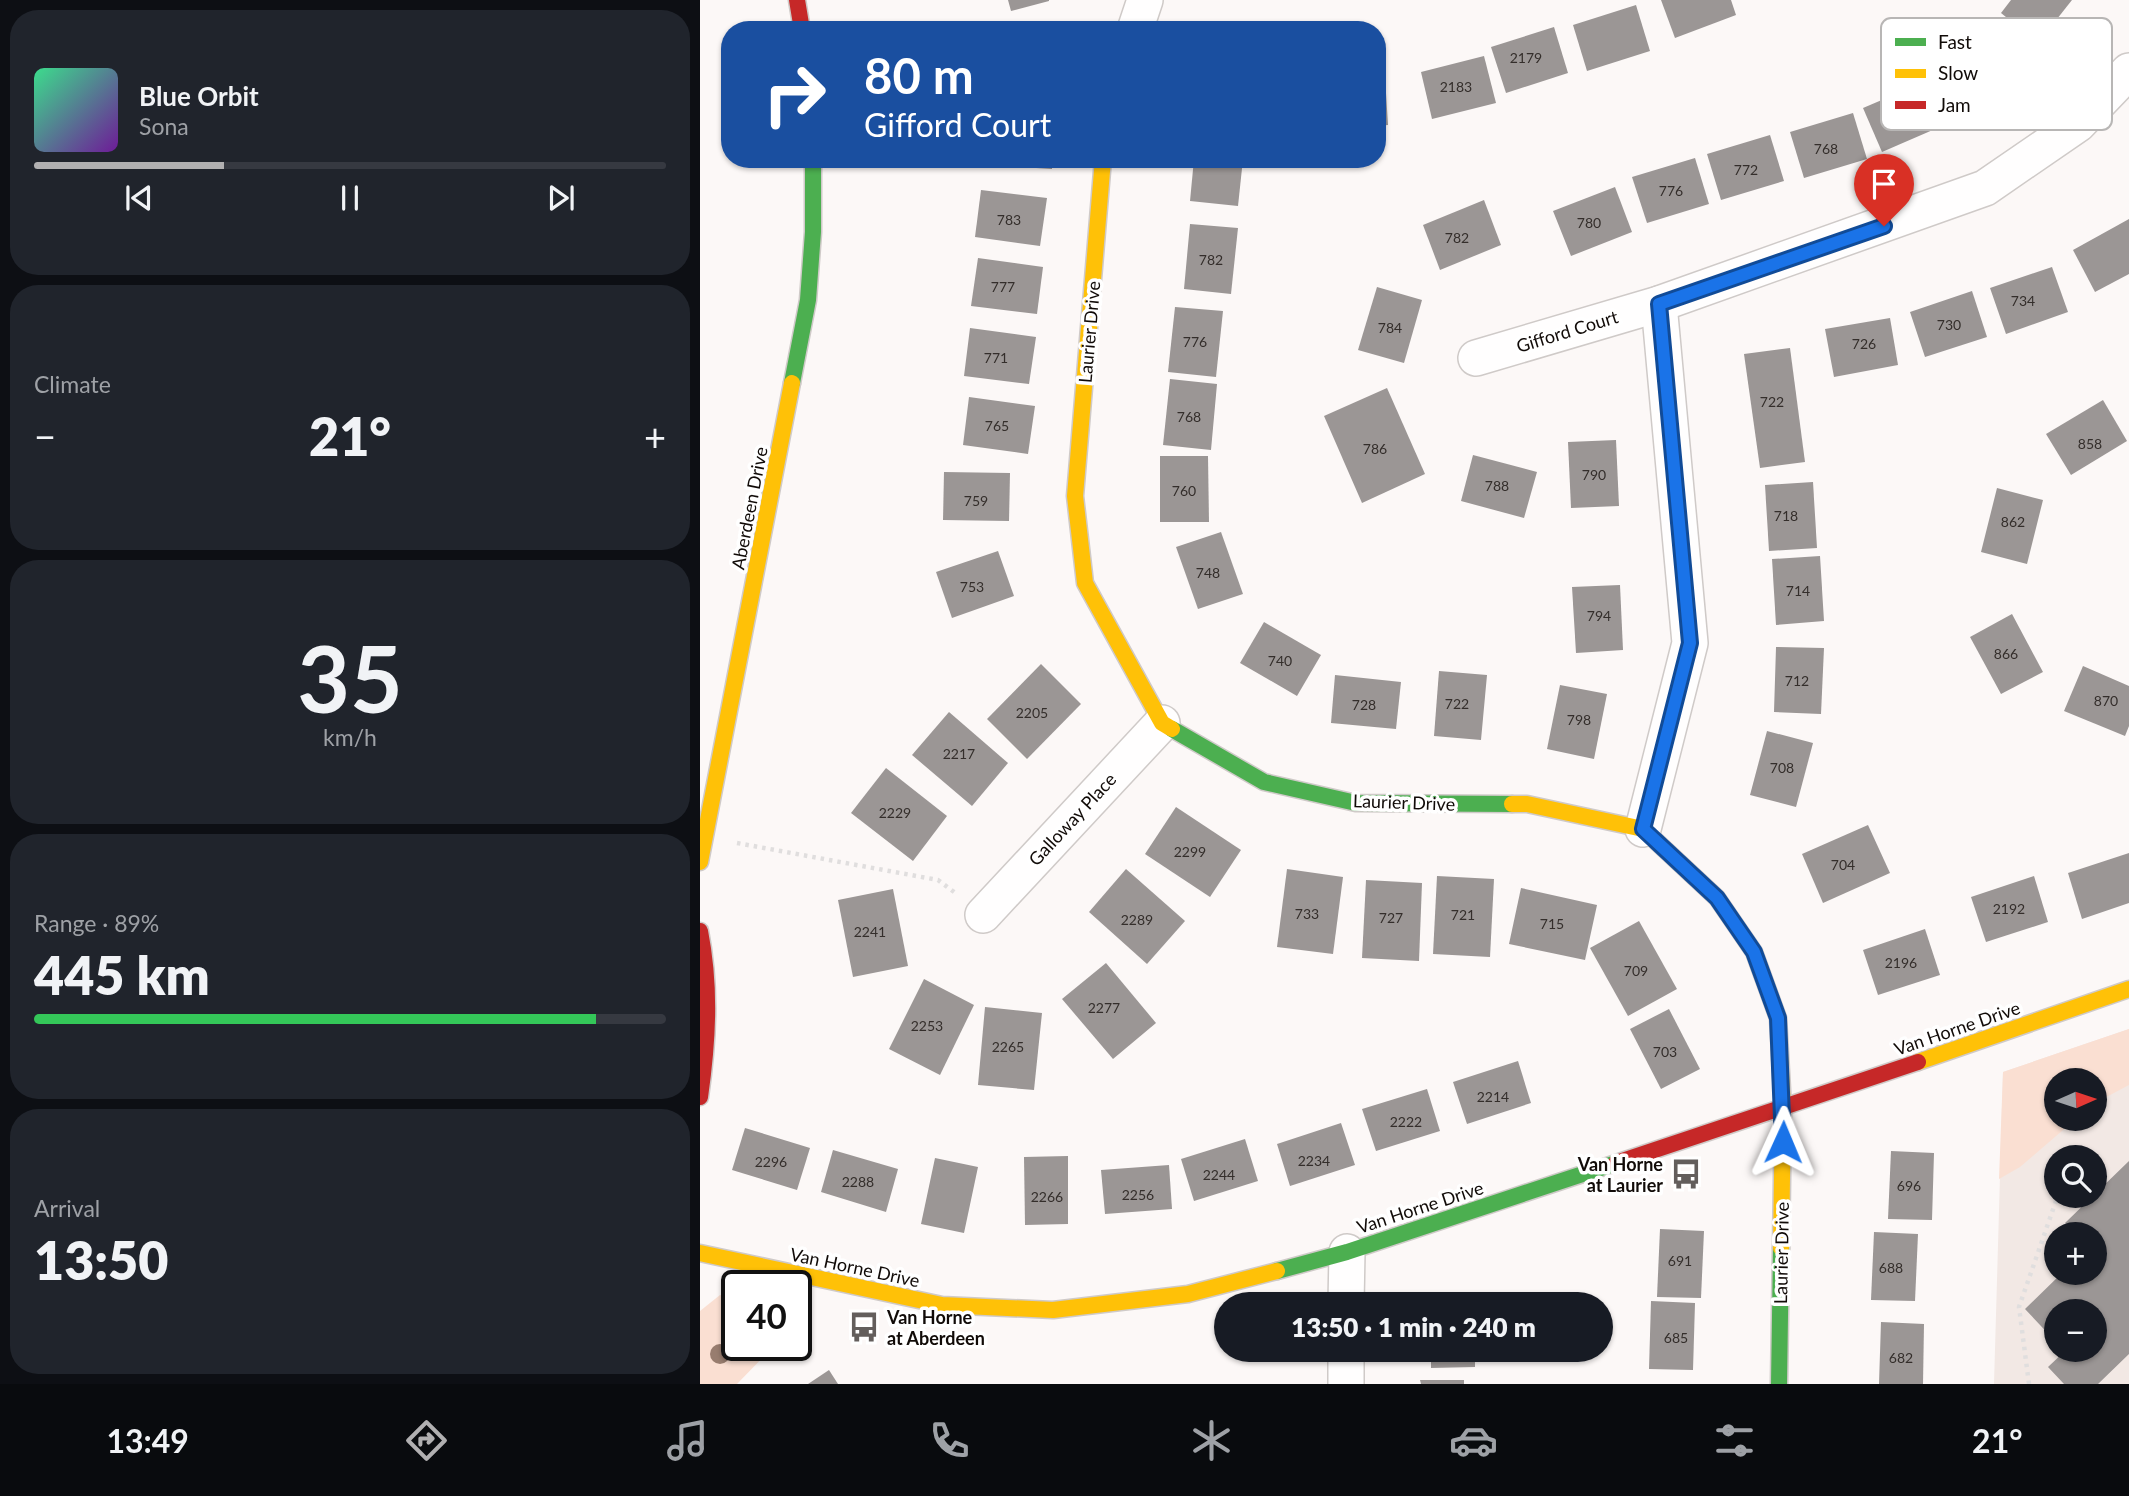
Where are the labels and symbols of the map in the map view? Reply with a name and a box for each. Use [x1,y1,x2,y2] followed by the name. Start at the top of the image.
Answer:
[1881,18,2112,130] legend
[1938,30,1972,53] text: Fast
[1510,49,1542,66] house number: 2179
[1938,61,1978,84] text: Slow
[1440,78,1472,95] house number: 2183
[1938,93,1971,116] text: Jam
[1814,140,1838,157] house number: 768
[1854,154,1914,226] pin
[1734,161,1758,178] house number: 772
[1659,182,1683,199] house number: 776
[997,211,1021,228] house number: 783
[1577,214,1601,231] house number: 780
[1445,229,1469,246] house number: 782
[1199,251,1223,268] house number: 782
[991,278,1015,295] house number: 777
[1074,280,1104,384] street label: Laurier Drive
[2011,292,2035,309] house number: 734
[1513,305,1621,357] street label: Gifford Court
[1937,316,1961,333] house number: 730
[1378,319,1402,336] house number: 784
[1183,333,1207,350] house number: 776
[1852,335,1876,352] house number: 726
[984,349,1008,366] house number: 771
[1760,393,1784,410] house number: 722
[1177,408,1201,425] house number: 768
[985,417,1009,434] house number: 765
[2078,435,2102,452] house number: 858
[1363,440,1387,457] house number: 786
[726,445,772,571] street label: Aberdeen Drive
[1582,466,1606,483] house number: 790
[1485,477,1509,494] house number: 788
[1172,482,1196,499] house number: 760
[964,492,988,509] house number: 759
[1774,507,1798,524] house number: 718
[2001,513,2025,530] house number: 862
[1196,564,1220,581] house number: 748
[960,578,984,595] house number: 753
[1786,582,1810,599] house number: 714
[1587,607,1611,624] house number: 794
[1994,645,2018,662] house number: 866
[1268,652,1292,669] house number: 740
[1785,672,1809,689] house number: 712
[2094,692,2118,709] house number: 870
[1445,695,1469,712] house number: 722
[1352,696,1376,713] house number: 728
[1016,704,1048,721] house number: 2205
[1567,711,1591,728] house number: 798
[943,745,975,762] house number: 2217
[1770,759,1794,776] house number: 708
[1023,768,1121,870] street label: Galloway Place
[1352,789,1456,815] street label: Laurier Drive
[879,804,911,821] house number: 2229
[1174,843,1206,860] house number: 2299
[1831,856,1855,873] house number: 704
[1993,900,2025,917] house number: 2192
[1295,905,1319,922] house number: 733
[1451,906,1475,923] house number: 721
[1379,909,1403,926] house number: 727
[1121,911,1153,928] house number: 2289
[1540,915,1564,932] house number: 715
[854,923,886,940] house number: 2241
[1885,954,1917,971] house number: 2196
[1624,962,1648,979] house number: 709
[1891,996,2023,1060] street label: Van Horne Drive
[1088,999,1120,1016] house number: 2277
[911,1017,943,1034] house number: 2253
[992,1038,1024,1055] house number: 2265
[1653,1043,1677,1060] house number: 703
[2044,1068,2107,1130] north arrow
[1477,1088,1509,1105] house number: 2214
[1746,1105,1820,1179] position arrow
[1390,1113,1422,1130] house number: 2222
[1298,1152,1330,1169] house number: 2234
[755,1153,787,1170] house number: 2296
[1577,1153,1663,1196] place label: Van Horne at Laurier
[1669,1157,1703,1191] bus stop icon: Van Horne at Laurier
[1203,1166,1235,1183] house number: 2244
[842,1173,874,1190] house number: 2288
[1354,1176,1486,1238] street label: Van Horne Drive
[1897,1177,1921,1194] house number: 696
[1122,1186,1154,1203] house number: 2256
[1031,1188,1063,1205] house number: 2266
[1769,1202,1793,1304] street label: Laurier Drive
[788,1243,922,1291] street label: Van Horne Drive
[1668,1252,1692,1269] house number: 691
[1879,1259,1903,1276] house number: 688
[721,1270,812,1361] speed limit sign: 40
[886,1306,985,1349] place label: Van Horne at Aberdeen
[847,1310,881,1344] bus stop icon: Van Horne at Aberdeen
[1664,1329,1688,1346] house number: 685
[1889,1349,1913,1366] house number: 682

